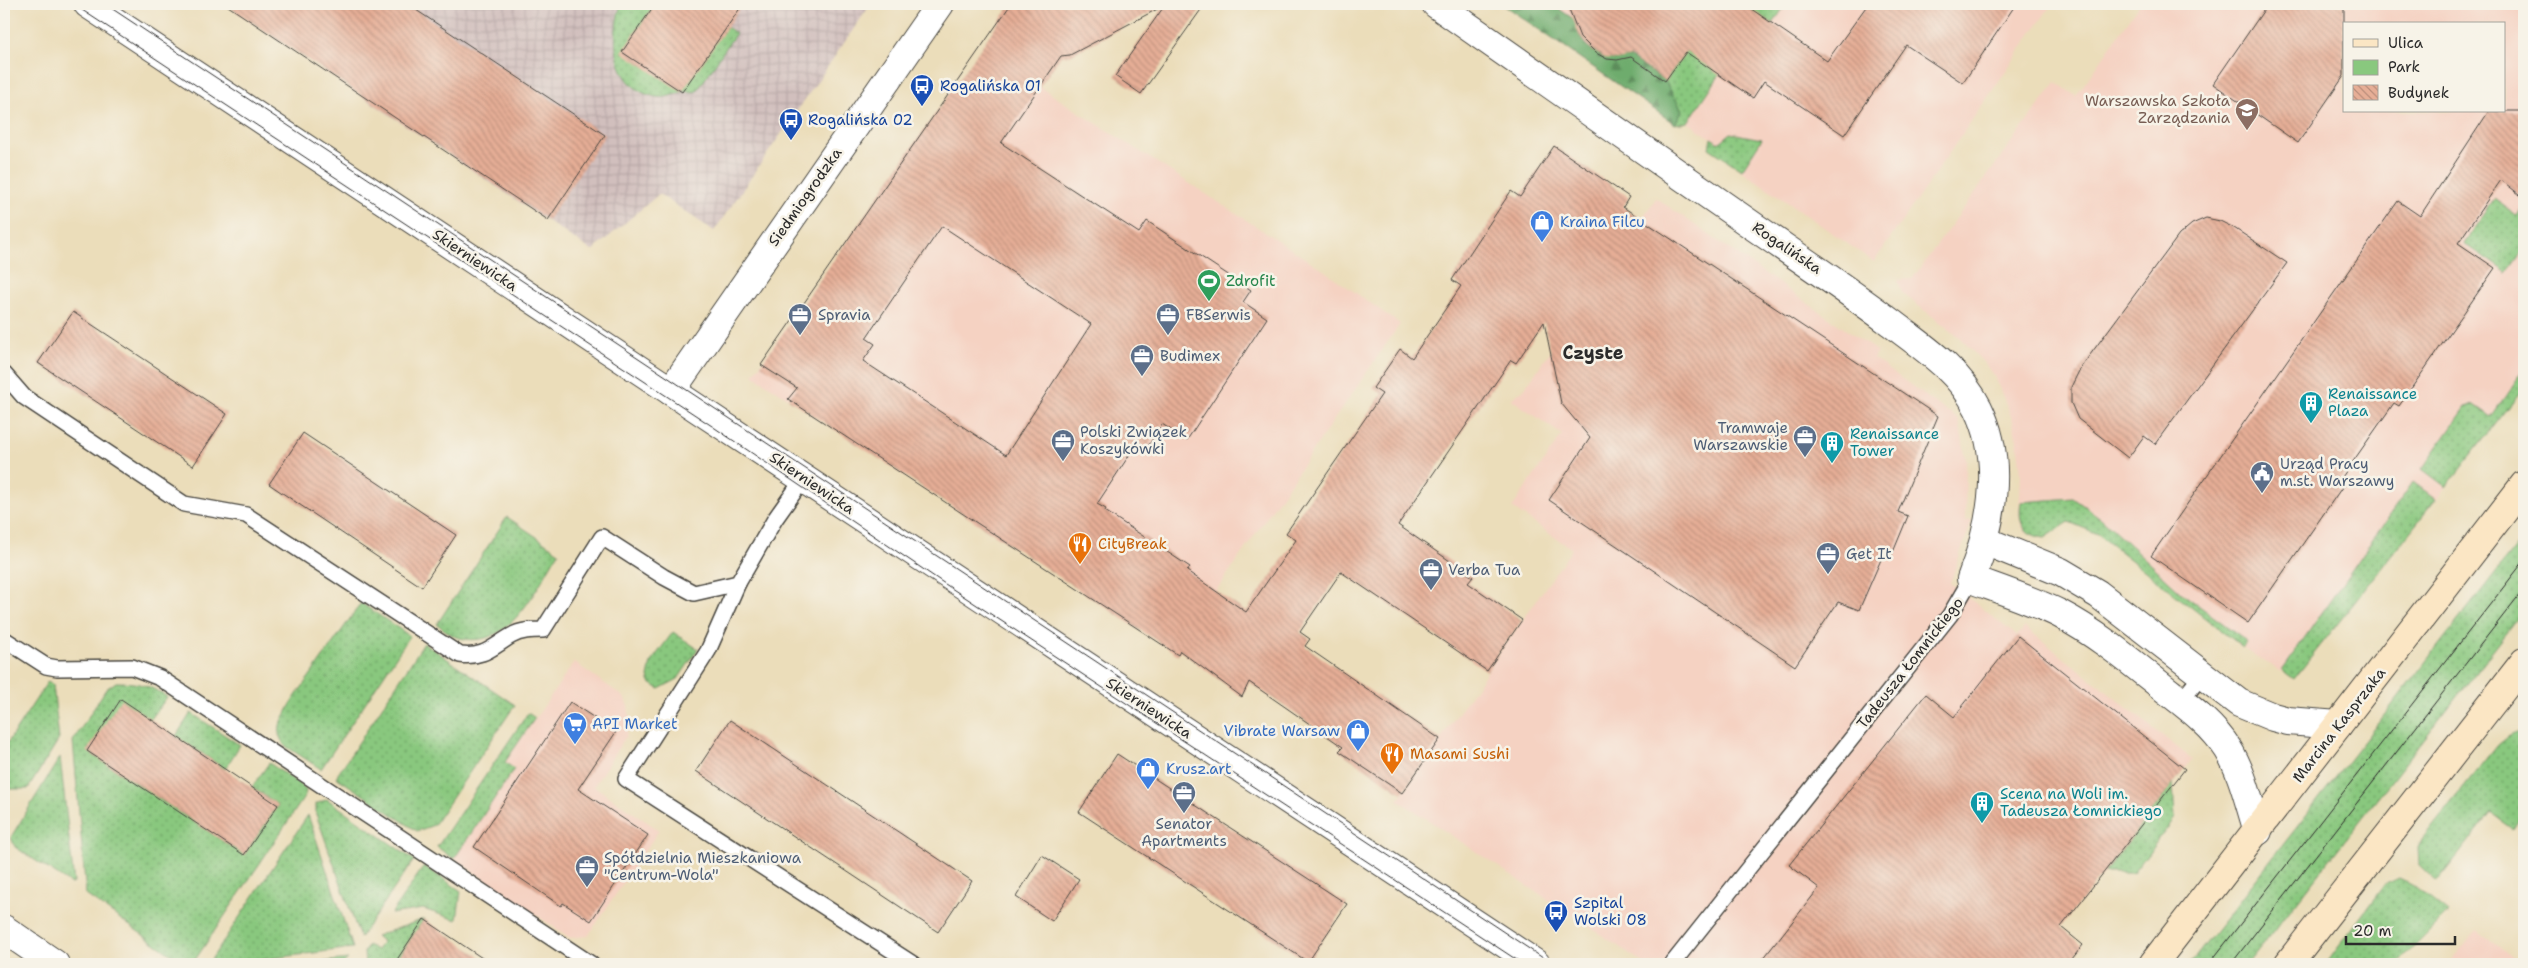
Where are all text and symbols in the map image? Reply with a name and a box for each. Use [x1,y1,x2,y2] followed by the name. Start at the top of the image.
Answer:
[2343,22,2506,112] legend
[2388,33,2424,53] text: Ulica
[2388,57,2420,77] text: Park
[909,73,935,107] bus stop icon: Rogalińska 01
[940,76,1041,96] place label: Rogalińska 01
[2388,83,2449,103] text: Budynek
[2085,91,2231,128] place label: Warszawska Szkoła Zarządzania
[2234,97,2260,131] school or university icon: Warszawska Szkoła Zarządzania
[778,107,804,141] bus stop icon: Rogalińska 02
[808,110,913,130] place label: Rogalińska 02
[764,143,847,250] street label: Siedmiogrodzka
[1529,209,1555,243] shop icon: Kraina Filcu
[1560,212,1645,232] place label: Kraina Filcu
[1748,217,1826,279] street label: Rogalińska
[429,224,522,296] street label: Skierniewicka
[1196,268,1222,302] sports icon: Zdrofit
[1226,271,1276,291] place label: Zdrofit
[787,302,813,336] office icon: Spravia
[1155,302,1181,336] office icon: FBSerwis
[818,305,871,325] place label: Spravia
[1186,305,1251,325] place label: FBSerwis
[1562,341,1624,365] district label: Czyste
[1129,343,1155,377] office icon: Budimex
[1160,346,1220,366] place label: Budimex
[2328,384,2417,421] place label: Renaissance Plaza
[2298,390,2324,424] building icon: Renaissance Plaza
[1693,418,1788,455] place label: Tramwaje Warszawskie
[1080,422,1187,459] place label: Polski Związek Koszykówki
[1792,424,1818,458] office icon: Tramwaje Warszawskie
[1850,424,1939,461] place label: Renaissance Tower
[1050,428,1076,462] office icon: Polski Związek Koszykówki
[1819,430,1845,464] building icon: Renaissance Tower
[766,447,859,519] street label: Skierniewicka
[2280,454,2394,491] place label: Urząd Pracy m.st. Warszawy
[2249,460,2275,494] public building icon: Urząd Pracy m.st. Warszawy
[1067,531,1093,565] restaurant icon: CityBreak
[1098,534,1167,554] place label: CityBreak
[1815,541,1841,575] office icon: Get It
[1846,544,1892,564] place label: Get It
[1418,557,1444,591] office icon: Verba Tua
[1448,560,1521,580] place label: Verba Tua
[1852,593,1968,733] street label: Tadeusza Łomnickiego
[2288,663,2391,787] street label: Marcina Kasprzaka
[1102,673,1196,744] street label: Skierniewicka
[562,711,588,745] supermarket icon: API Market
[592,714,678,734] place label: API Market
[1345,718,1371,752] shop icon: Vibrate Warsaw
[1224,721,1340,741] place label: Vibrate Warsaw
[1379,741,1405,775] restaurant icon: Masami Sushi
[1410,744,1510,764] place label: Masami Sushi
[1135,756,1161,790] shop icon: Krusz.art
[1166,759,1232,779] place label: Krusz.art
[1171,780,1197,814] office icon: Senator Apartments
[2000,784,2162,821] place label: Scena na Woli im. Tadeusza Łomnickiego
[1969,790,1995,824] building icon: Scena na Woli im. Tadeusza Łomnickiego
[1141,814,1227,851] place label: Senator Apartments
[604,848,802,885] place label: Spółdzielnia Mieszkaniowa "Centrum-Wola"
[574,854,600,888] office icon: Spółdzielnia Mieszkaniowa "Centrum-Wola"
[1574,893,1647,930] place label: Szpital Wolski 08
[1543,899,1569,933] bus stop icon: Szpital Wolski 08
[2346,913,2454,945] scale bar
[2353,921,2392,941] text: 20 m

